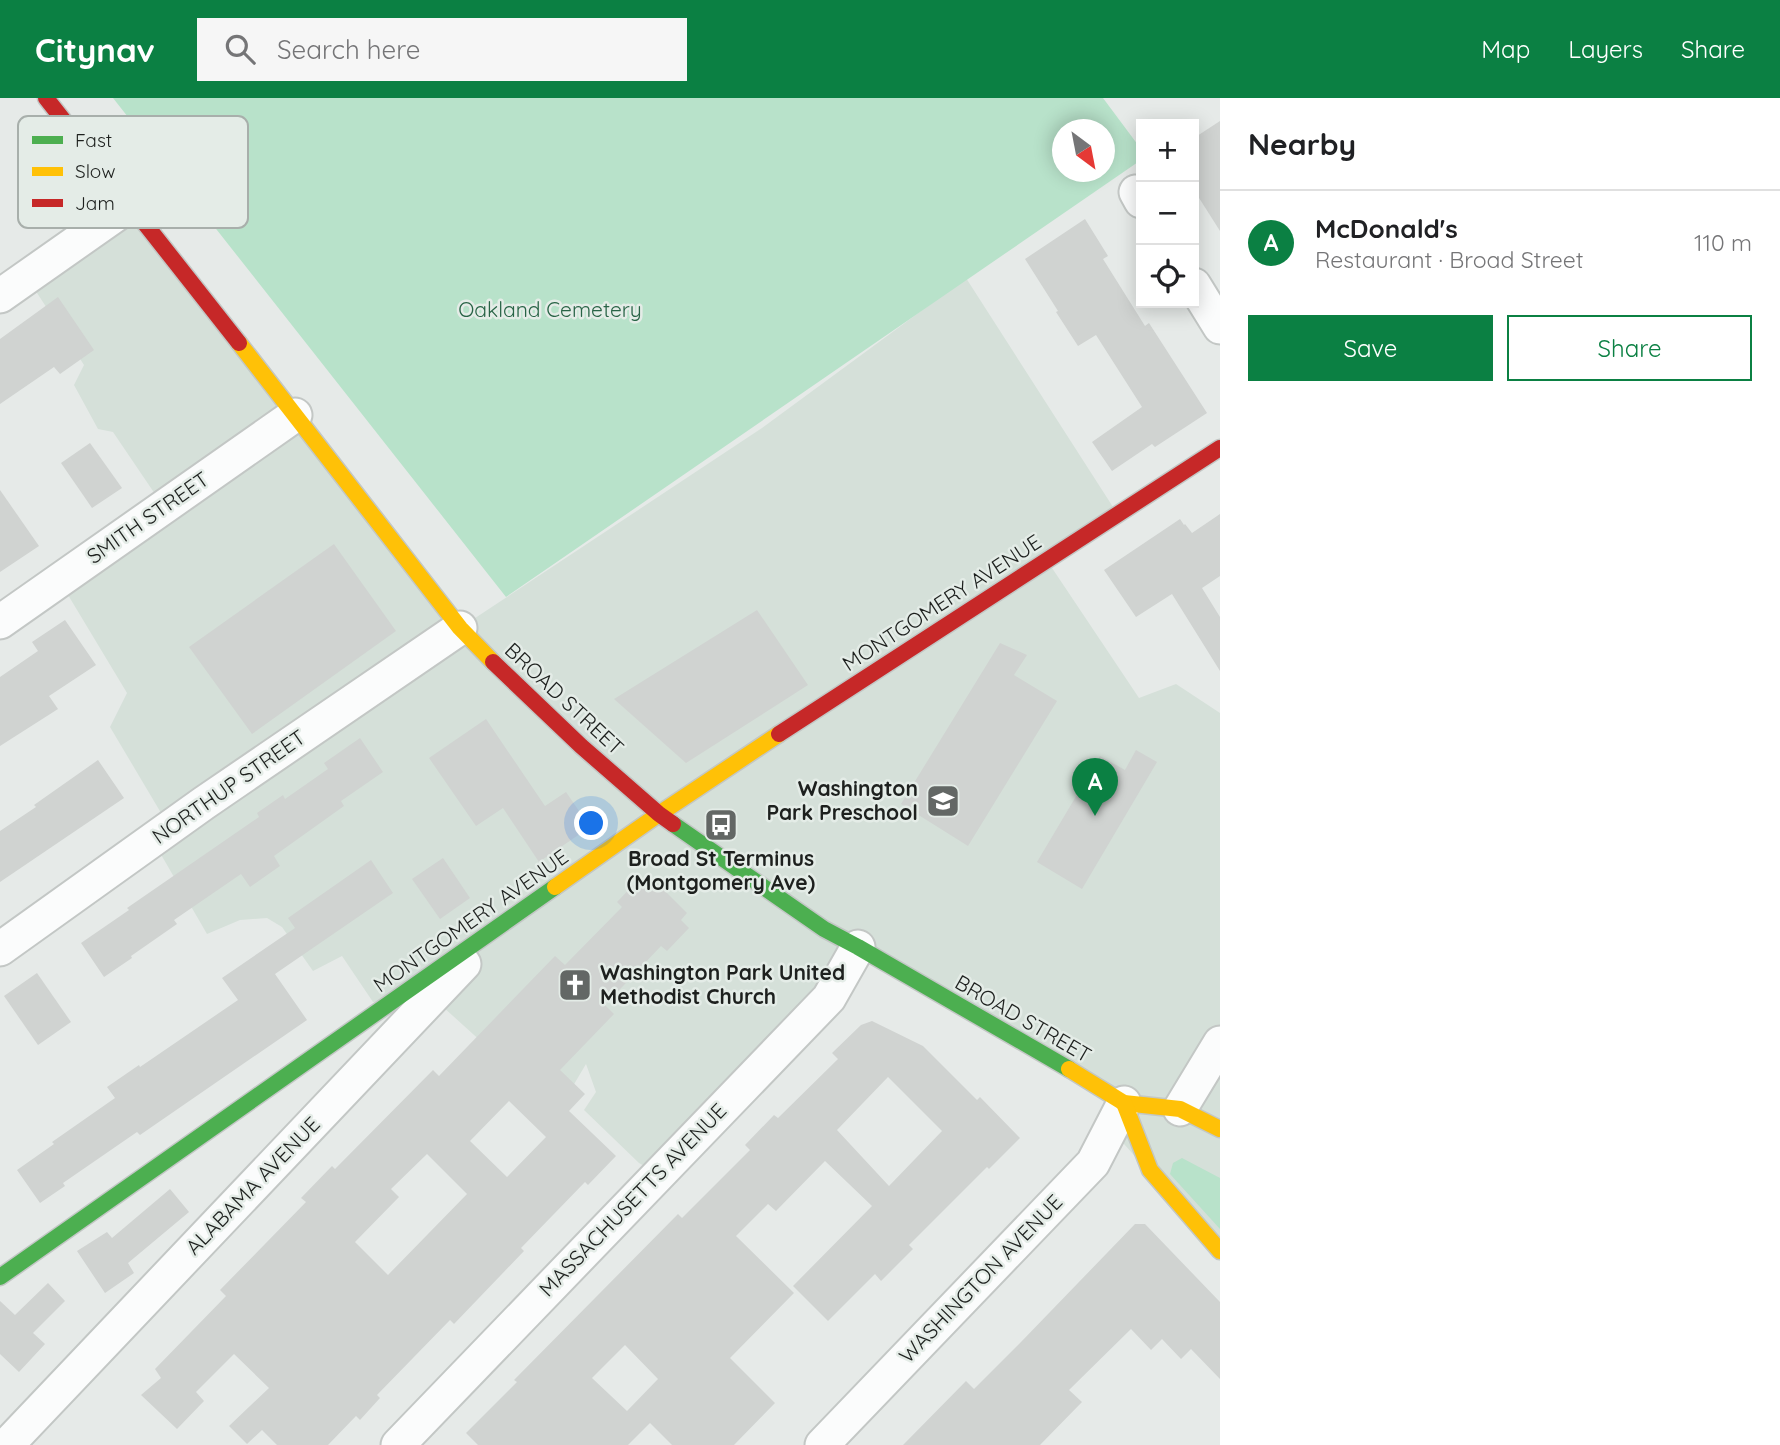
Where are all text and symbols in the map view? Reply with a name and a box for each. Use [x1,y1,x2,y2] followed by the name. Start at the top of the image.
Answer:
[197,18,687,81] search box
[35,29,155,70] text: Citynav
[221,30,259,68] icon: search
[277,33,420,66] text: Search here
[1481,34,1530,64] text: Map
[1568,34,1643,64] text: Layers
[1681,34,1745,64] text: Share
[18,116,248,228] legend
[1052,119,1115,182] north arrow
[1136,119,1199,308] map controls
[1136,119,1199,182] button: +
[1248,125,1356,163] text: Nearby
[75,128,112,152] text: Fast
[75,159,116,183] text: Slow
[1136,182,1199,245] button: −
[75,191,115,215] text: Jam
[1315,212,1458,245] text: McDonald's
[1264,228,1278,257] text: A
[1694,228,1752,257] text: 110 m
[1136,245,1199,308] button: locate
[1315,245,1584,274] text: Restaurant · Broad Street
[458,296,642,322] park label: Oakland Cemetery
[1248,315,1493,381] button: Save
[1507,315,1752,381] button: Share
[81,466,213,569] street label: SMITH STREET
[837,528,1046,676] street label: MONTGOMERY AVENUE
[500,637,630,760] street label: BROAD STREET
[147,724,310,849] street label: NORTHUP STREET
[1072,758,1118,816] pin: A
[766,775,918,825] place label: Washington Park Preschool
[924,782,962,820] school or university icon: Washington Park Preschool
[574,806,608,840] your location
[702,806,740,844] bus stop icon: Broad St Terminus (Montgomery Ave)
[368,843,573,997] street label: MONTGOMERY AVENUE
[627,845,815,895] place label: Broad St Terminus (Montgomery Ave)
[600,959,845,1009] place label: Washington Park United Methodist Church
[556,966,594,1004] church icon: Washington Park United Methodist Church
[951,969,1096,1068] street label: BROAD STREET
[533,1097,731,1301] street label: MASSACHUSETTS AVENUE
[180,1111,325,1260] street label: ALABAMA AVENUE
[893,1189,1067,1368] street label: WASHINGTON AVENUE

